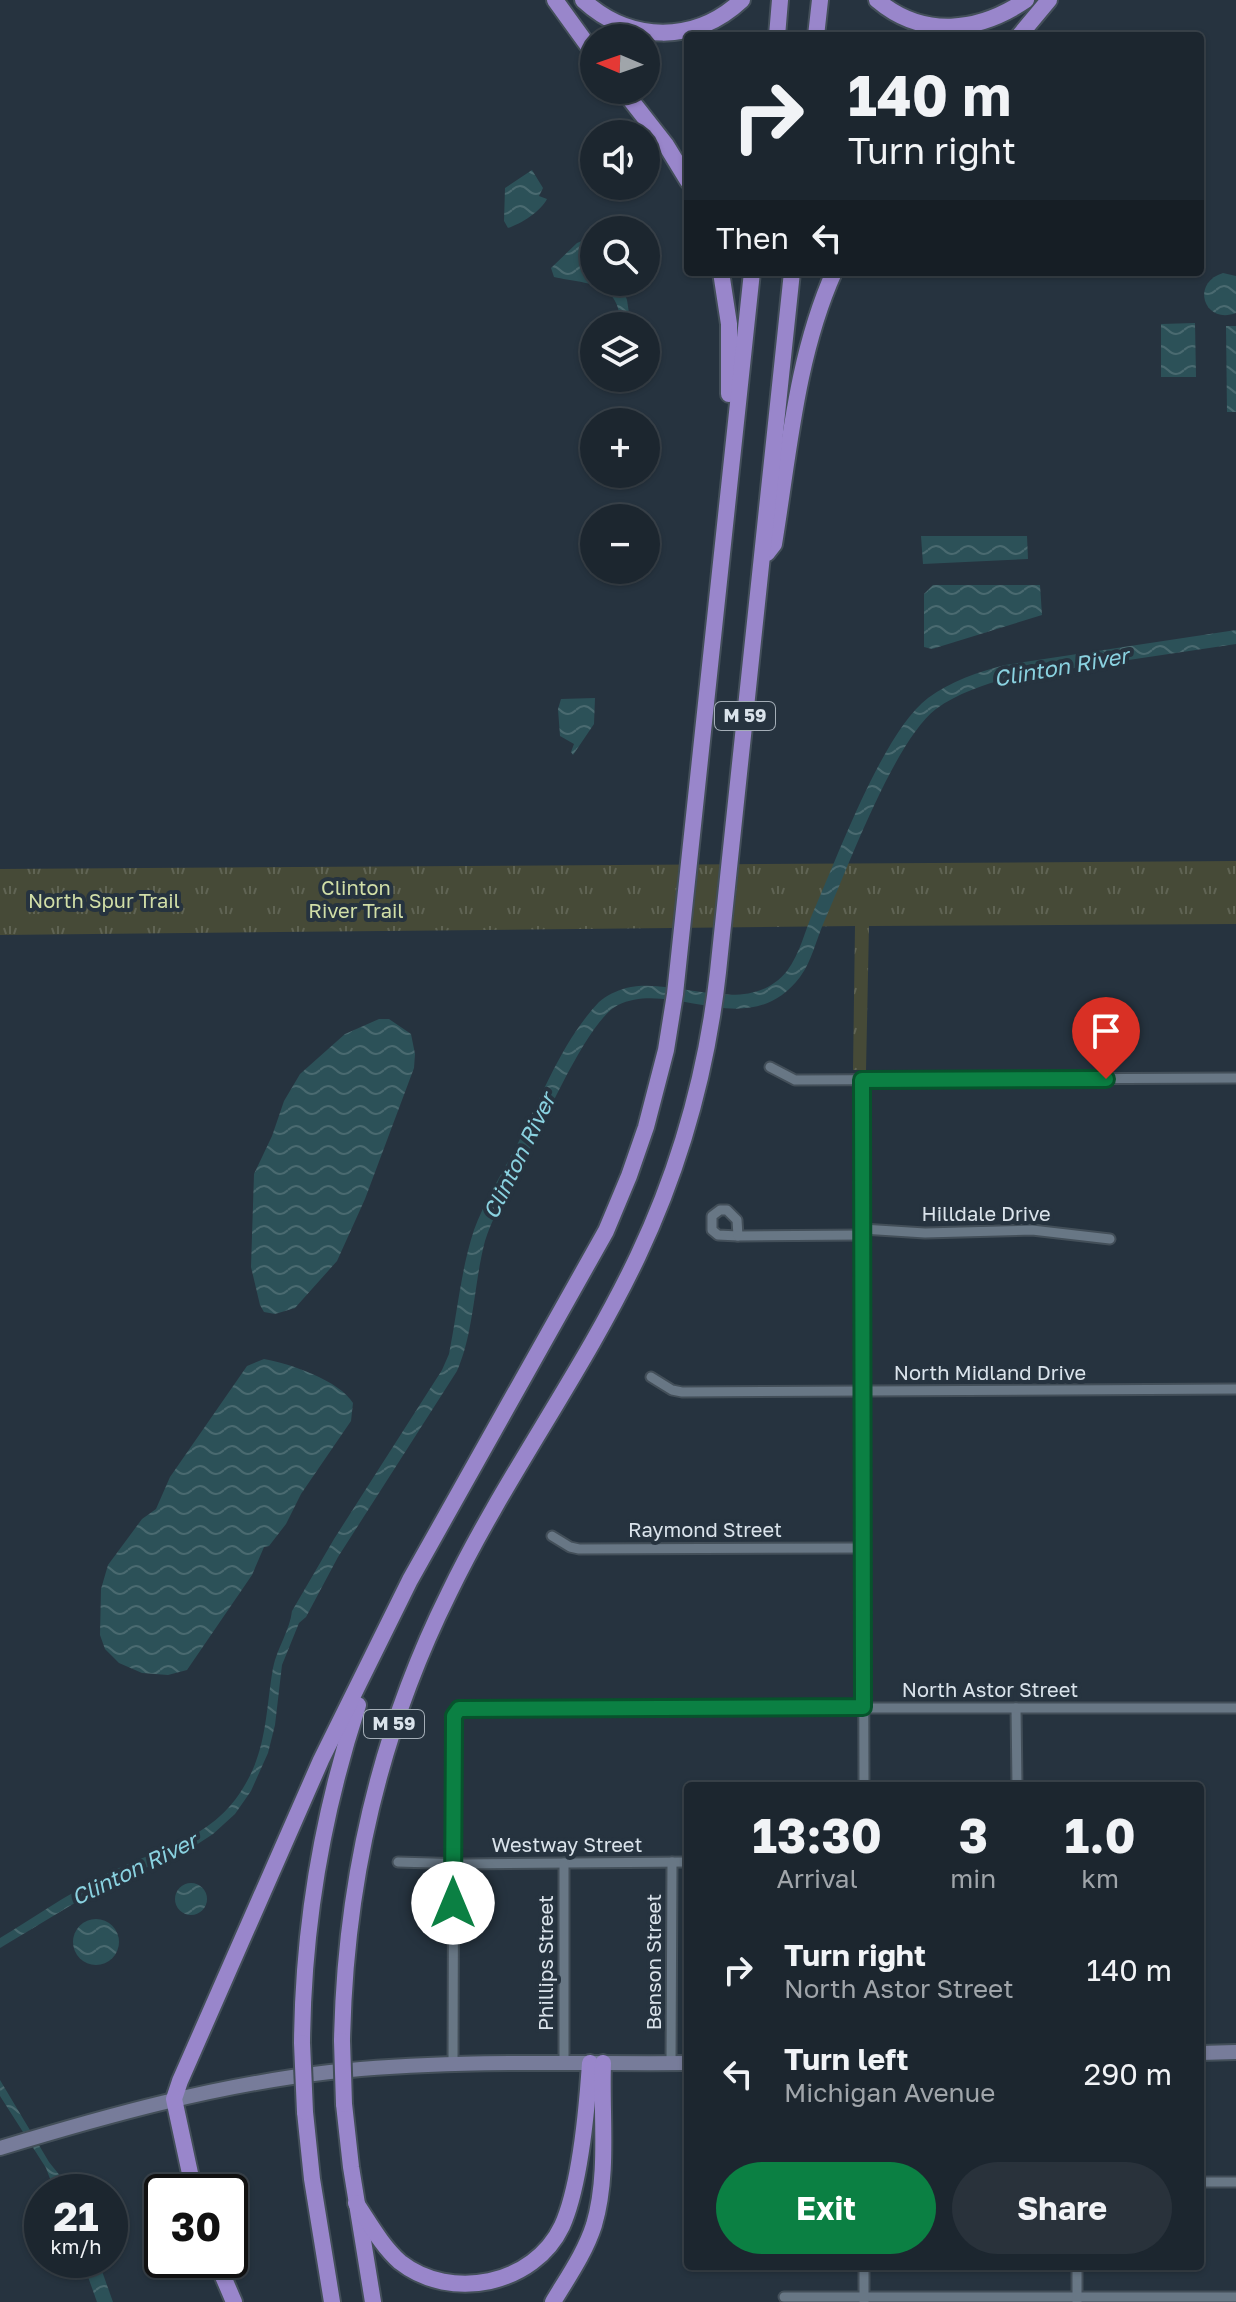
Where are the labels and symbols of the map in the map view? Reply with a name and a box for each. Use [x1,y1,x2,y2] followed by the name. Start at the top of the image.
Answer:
[580,24,660,104] north arrow
[991,641,1134,692] water label: Clinton River
[715,702,775,730] road number: M 59
[308,875,404,922] park label: Clinton River Trail
[28,888,180,912] park label: North Spur Trail
[1072,997,1140,1079] pin
[477,1086,562,1223] water label: Clinton River
[921,1201,1051,1225] street label: Hilldale Drive
[894,1360,1086,1384] street label: North Midland Drive
[628,1517,782,1541] street label: Raymond Street
[902,1677,1078,1701] street label: North Astor Street
[364,1710,424,1738] road number: M 59
[67,1825,204,1911] water label: Clinton River
[492,1832,642,1856] street label: Westway Street
[411,1861,495,1945] position arrow
[641,1894,665,2030] street label: Benson Street
[533,1895,557,2031] street label: Phillips Street
[144,2174,248,2278] speed limit sign: 30

